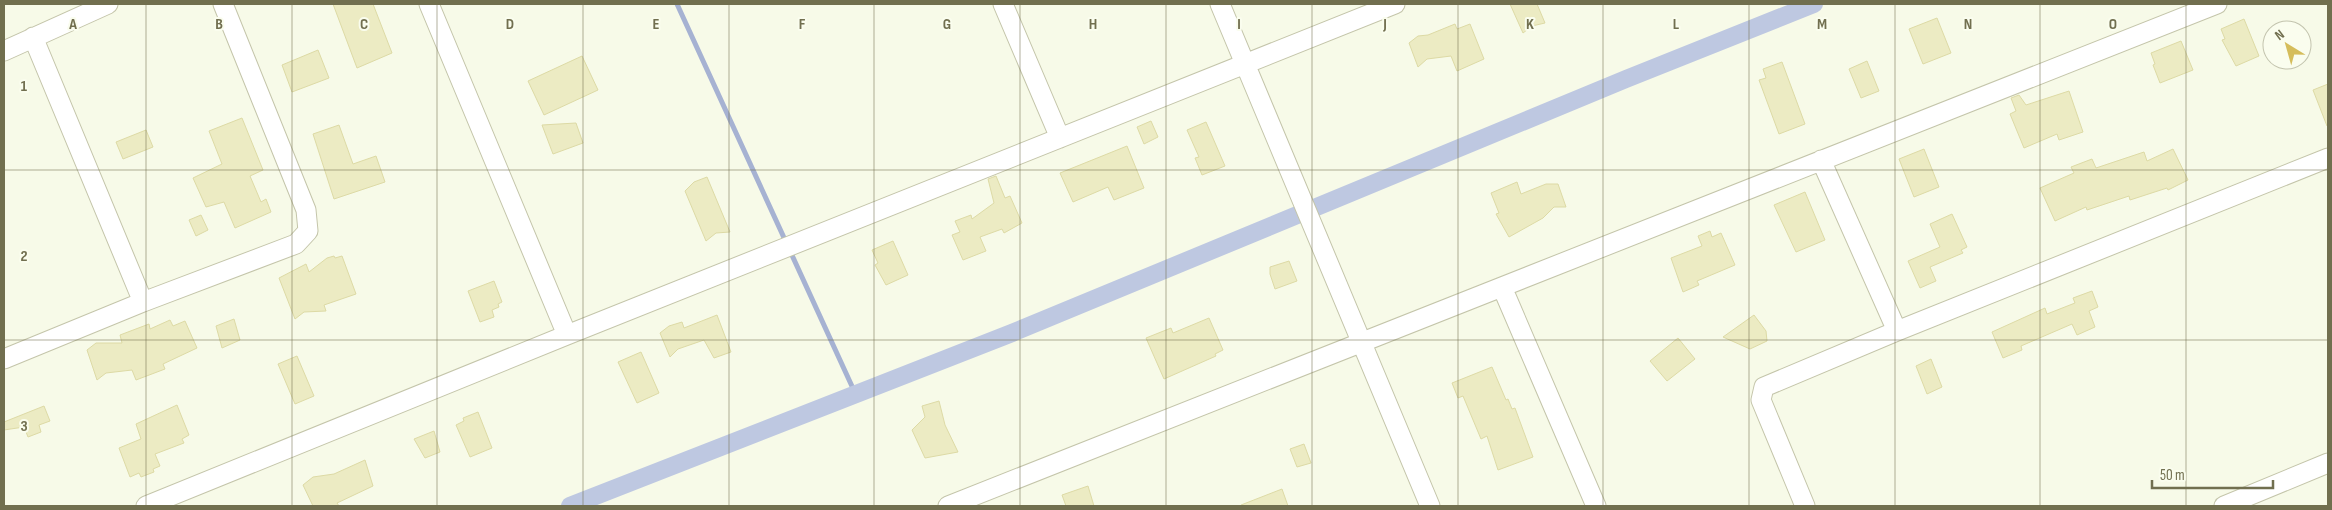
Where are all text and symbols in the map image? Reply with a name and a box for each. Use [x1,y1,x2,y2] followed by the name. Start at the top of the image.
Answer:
[68,15,77,34] text: A
[215,15,223,34] text: B
[360,15,368,34] text: C
[506,15,514,34] text: D
[653,15,660,34] text: E
[799,15,806,34] text: F
[943,15,951,34] text: G
[1089,15,1097,34] text: H
[1237,15,1241,34] text: I
[1382,15,1387,34] text: J
[1526,15,1534,34] text: K
[1673,15,1680,34] text: L
[1817,15,1827,34] text: M
[1964,15,1972,34] text: N
[2109,15,2117,34] text: O
[2262,20,2312,70] north arrow
[2271,26,2288,44] text: N
[21,77,28,96] text: 1
[20,247,28,266] text: 2
[20,417,28,436] text: 3
[2152,458,2273,490] scale bar
[2160,466,2185,485] text: 50 m

